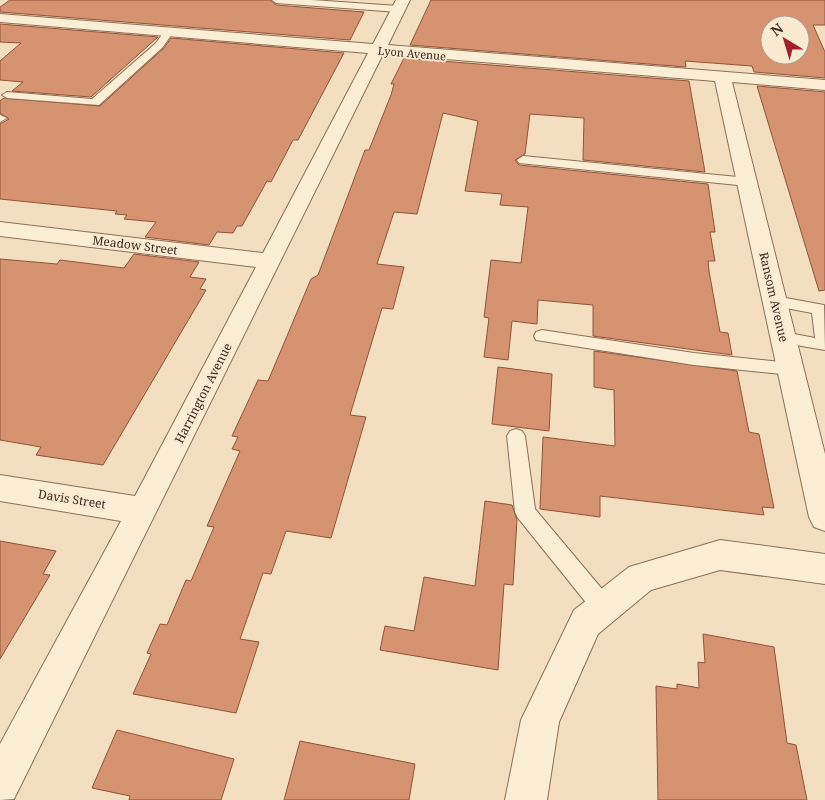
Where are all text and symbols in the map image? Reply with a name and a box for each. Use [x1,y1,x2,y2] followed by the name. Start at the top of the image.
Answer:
[760,15,810,65] north arrow
[766,18,787,40] text: N
[377,43,447,63] street label: Lyon Avenue
[91,231,179,259] street label: Meadow Street
[755,250,793,344] street label: Ransom Avenue
[170,340,236,446] street label: Harrington Avenue
[37,485,107,513] street label: Davis Street

